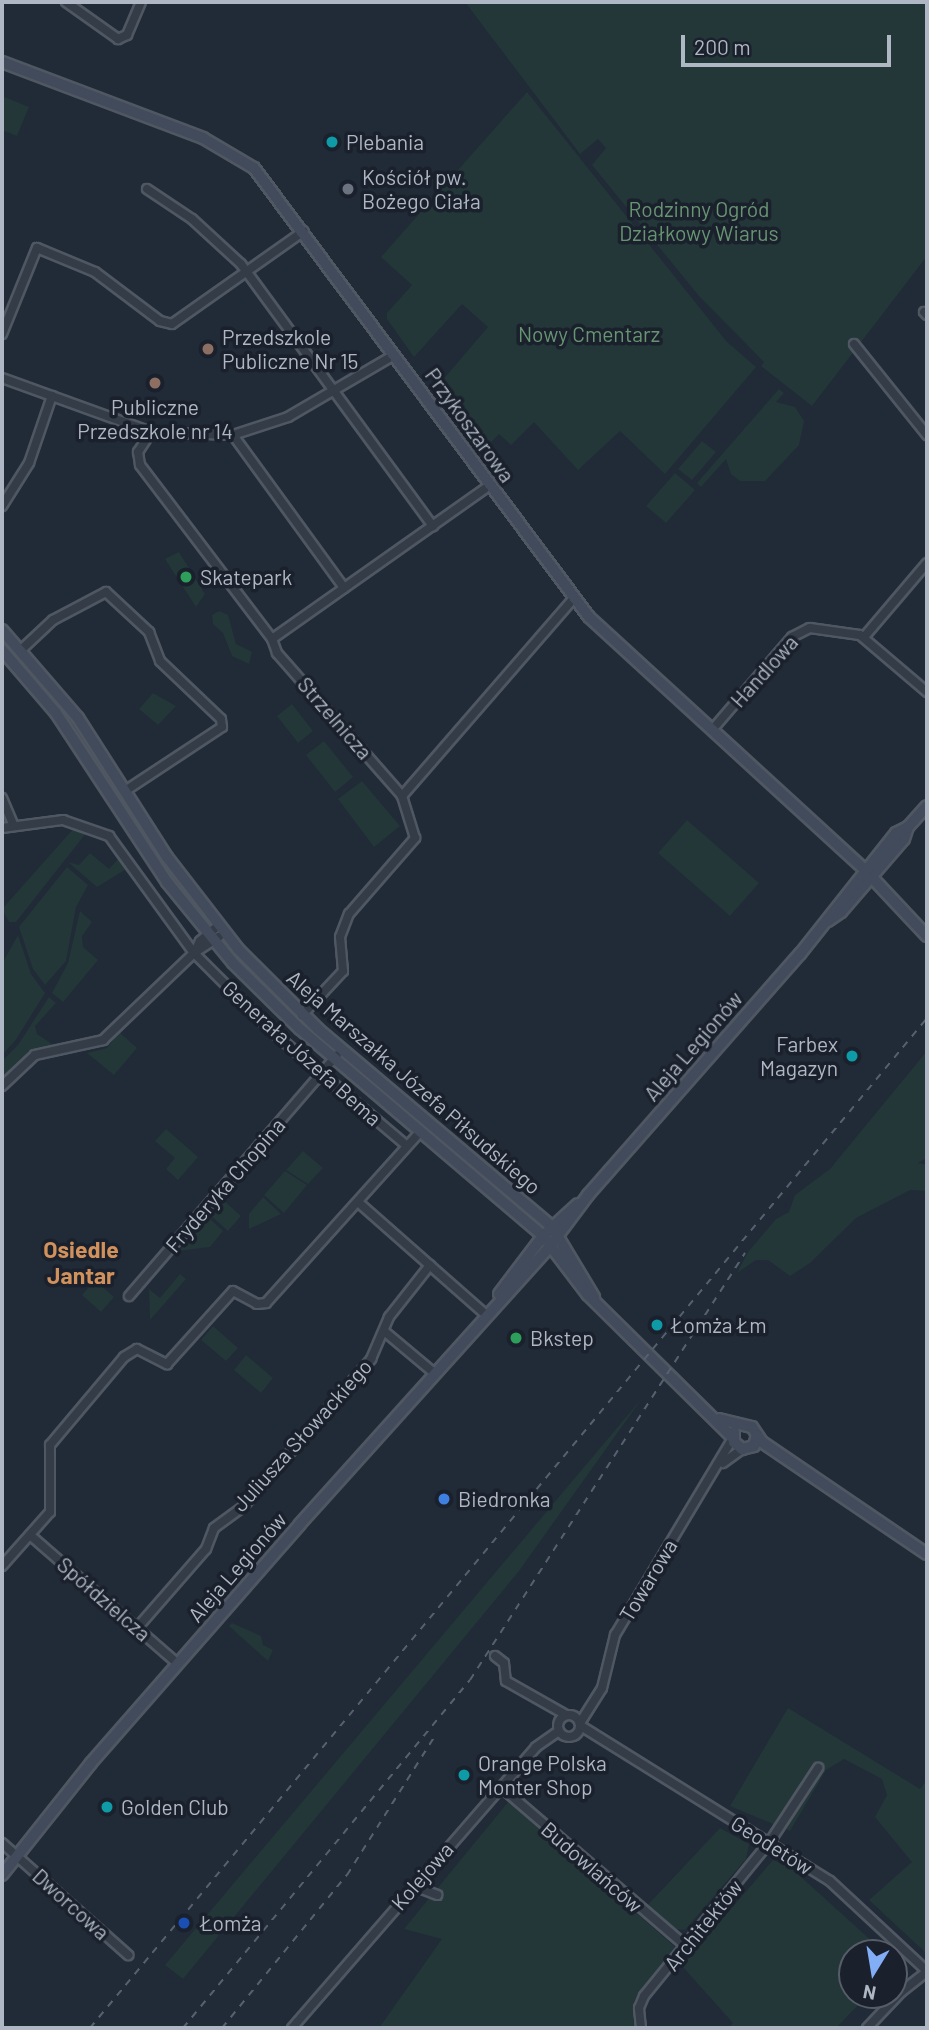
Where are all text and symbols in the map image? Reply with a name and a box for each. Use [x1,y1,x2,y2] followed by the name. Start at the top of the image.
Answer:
[684,21,894,65] scale bar
[694,34,751,59] text: 200 m
[346,129,424,155] place label: Plebania
[324,134,340,150] marker: Plebania
[362,164,481,214] place label: Kościół pw. Bożego Ciała
[340,181,356,197] marker: Kościół pw. Bożego Ciała
[619,196,779,246] park label: Rodzinny Ogród Działkowy Wiarus
[518,321,660,347] park label: Nowy Cmentarz
[222,324,358,374] place label: Przedszkole Publiczne Nr 15
[200,341,216,357] marker: Przedszkole Publiczne Nr 15
[420,363,520,487] street label: Przykoszarowa
[147,375,163,391] marker: Publiczne Przedszkole nr 14
[77,394,233,444] place label: Publiczne Przedszkole nr 14
[200,564,292,590] place label: Skatepark
[178,569,194,585] marker: Skatepark
[725,630,803,712] street label: Handlowa
[292,672,378,764] street label: Strzelnicza
[282,965,546,1199] street label: Aleja Marszałka Józefa Piłsudskiego
[217,975,387,1131] street label: Generała Józefa Bema
[639,986,747,1106] street label: Aleja Legionów
[760,1031,838,1081] place label: Farbex Magazyn
[844,1048,860,1064] marker: Farbex Magazyn
[160,1113,290,1257] street label: Fryderyka Chopina
[43,1235,119,1289] district label: Osiedle Jantar
[671,1312,767,1338] place label: Łomża Łm
[649,1317,665,1333] marker: Łomża Łm
[530,1325,594,1351] place label: Bkstep
[508,1330,524,1346] marker: Bkstep
[227,1354,377,1516] street label: Juliusza Słowackiego
[458,1486,551,1512] place label: Biedronka
[436,1491,452,1507] marker: Biedronka
[183,1507,291,1627] street label: Aleja Legionów
[614,1534,682,1626] street label: Towarowa
[52,1552,156,1646] street label: Spółdzielcza
[478,1750,607,1800] place label: Orange Polska Monter Shop
[456,1767,472,1783] marker: Orange Polska Monter Shop
[121,1794,229,1820] place label: Golden Club
[99,1799,115,1815] marker: Golden Club
[727,1810,817,1880] street label: Geodetów
[536,1816,648,1918] street label: Budowlańców
[386,1837,458,1915] street label: Kolejowa
[28,1863,114,1945] street label: Dworcowa
[659,1874,747,1976] street label: Architektów
[200,1910,261,1936] place label: Łomża
[174,1913,194,1933] marker: Łomża
[838,1939,908,2009] north arrow
[861,1981,878,2006] text: N

